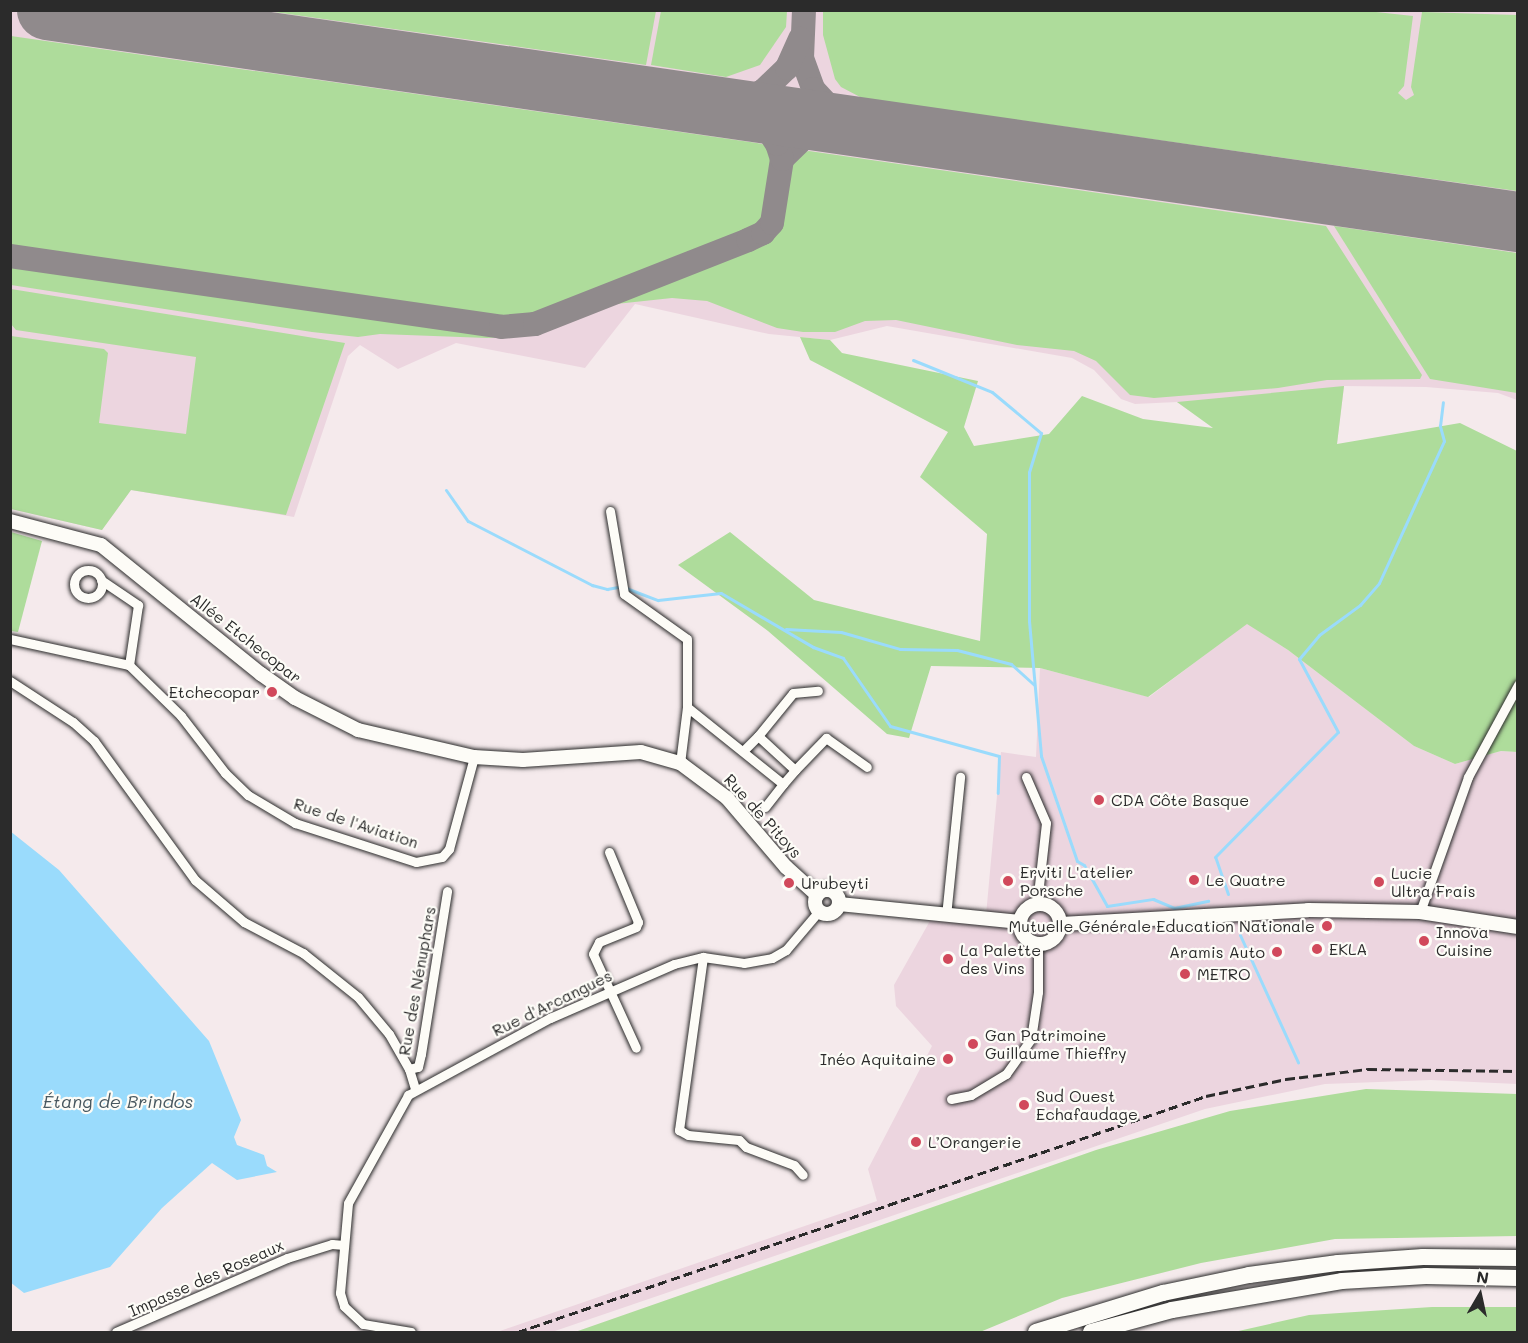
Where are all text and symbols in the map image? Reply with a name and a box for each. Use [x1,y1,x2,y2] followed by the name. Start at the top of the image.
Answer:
[187,589,305,687] street label: Allée Etchecopar
[169,682,260,702] place label: Etchecopar
[265,685,279,699] marker: Etchecopar
[720,770,806,862] street label: Rue de Pitoys
[1111,790,1249,810] place label: CDA Côte Basque
[1092,793,1106,807] marker: CDA Côte Basque
[291,794,421,852] street label: Rue de l'Aviation
[1020,862,1133,900] place label: Erviti L'atelier Porsche
[1391,863,1475,901] place label: Lucie Ultra Frais
[1206,870,1286,890] place label: Le Quatre
[801,873,869,893] place label: Urubeyti
[1187,873,1201,887] marker: Le Quatre
[1001,874,1015,888] marker: Erviti L'atelier Porsche
[1372,875,1386,889] marker: Lucie Ultra Frais
[782,876,796,890] marker: Urubeyti
[394,905,440,1057] street label: Rue des Nénuphars
[1008,916,1315,936] place label: Mutuelle Générale Education Nationale
[1320,919,1334,933] marker: Mutuelle Générale Education Nationale
[1436,922,1493,960] place label: Innova Cuisine
[1417,934,1431,948] marker: Innova Cuisine
[1329,939,1367,959] place label: EKLA
[960,940,1041,978] place label: La Palette des Vins
[1169,942,1265,962] place label: Aramis Auto
[1310,942,1324,956] marker: EKLA
[1270,945,1284,959] marker: Aramis Auto
[941,952,955,966] marker: La Palette des Vins
[1197,964,1251,984] place label: METRO
[489,966,615,1040] street label: Rue d'Arcangues
[1178,967,1192,981] marker: METRO
[985,1025,1127,1063] place label: Gan Patrimoine Guillaume Thieffry
[966,1037,980,1051] marker: Gan Patrimoine Guillaume Thieffry
[820,1049,936,1069] place label: Inéo Aquitaine
[941,1052,955,1066] marker: Inéo Aquitaine
[1036,1086,1138,1124] place label: Sud Ouest Echafaudage
[43,1090,193,1112] water label: Étang de Brindos
[1017,1098,1031,1112] marker: Sud Ouest Echafaudage
[928,1132,1021,1152] place label: L’Orangerie
[909,1135,923,1149] marker: L’Orangerie
[126,1235,286,1321] street label: Impasse des Roseaux
[1450,1265,1510,1325] north arrow
[1475,1265,1491,1288] text: N

